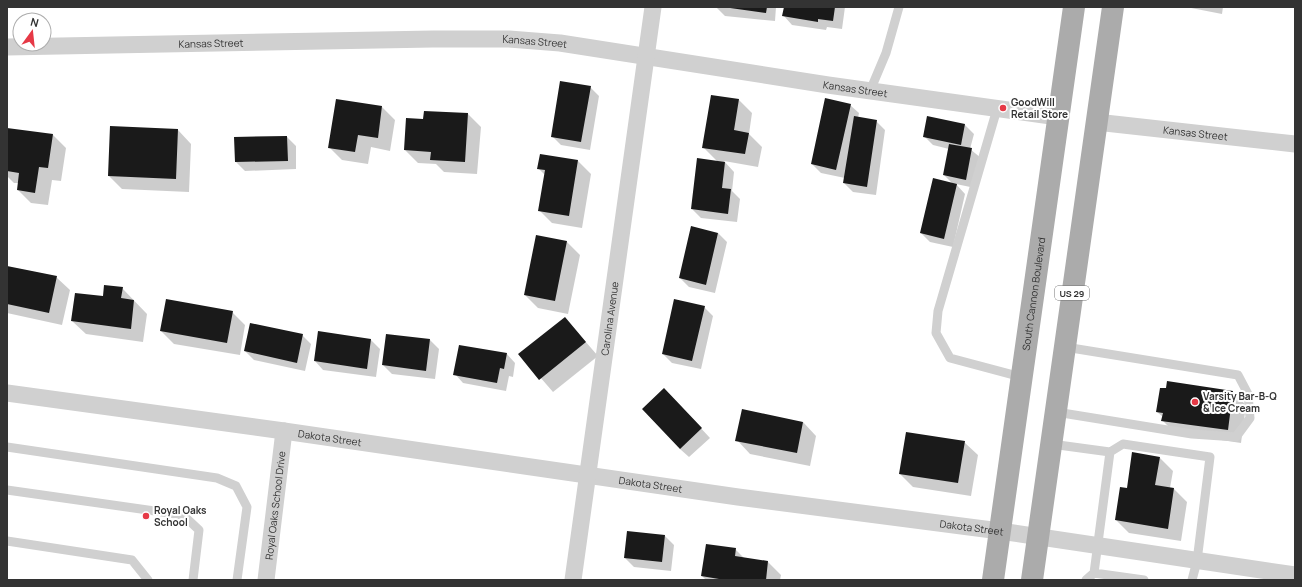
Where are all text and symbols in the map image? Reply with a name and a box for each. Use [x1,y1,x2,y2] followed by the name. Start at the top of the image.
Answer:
[12,12,52,52] north arrow
[29,14,41,30] text: N
[502,32,568,51] street label: Kansas Street
[178,36,244,51] street label: Kansas Street
[822,77,888,100] street label: Kansas Street
[1011,95,1068,121] place label: GoodWill Retail Store
[998,103,1008,113] marker: GoodWill Retail Store
[1162,122,1228,144] street label: Kansas Street
[1019,236,1048,351] street label: South Cannon Boulevard
[597,280,622,356] street label: Carolina Avenue
[1055,286,1089,300] road number: US 29
[1203,389,1277,415] place label: Varsity Bar-B-Q & Ice Cream
[1190,397,1200,407] marker: Varsity Bar-B-Q & Ice Cream
[297,426,363,449] street label: Dakota Street
[261,450,289,561] street label: Royal Oaks School Drive
[618,473,683,496] street label: Dakota Street
[154,503,207,529] place label: Royal Oaks School
[141,511,151,521] marker: Royal Oaks School
[939,516,1004,538] street label: Dakota Street

